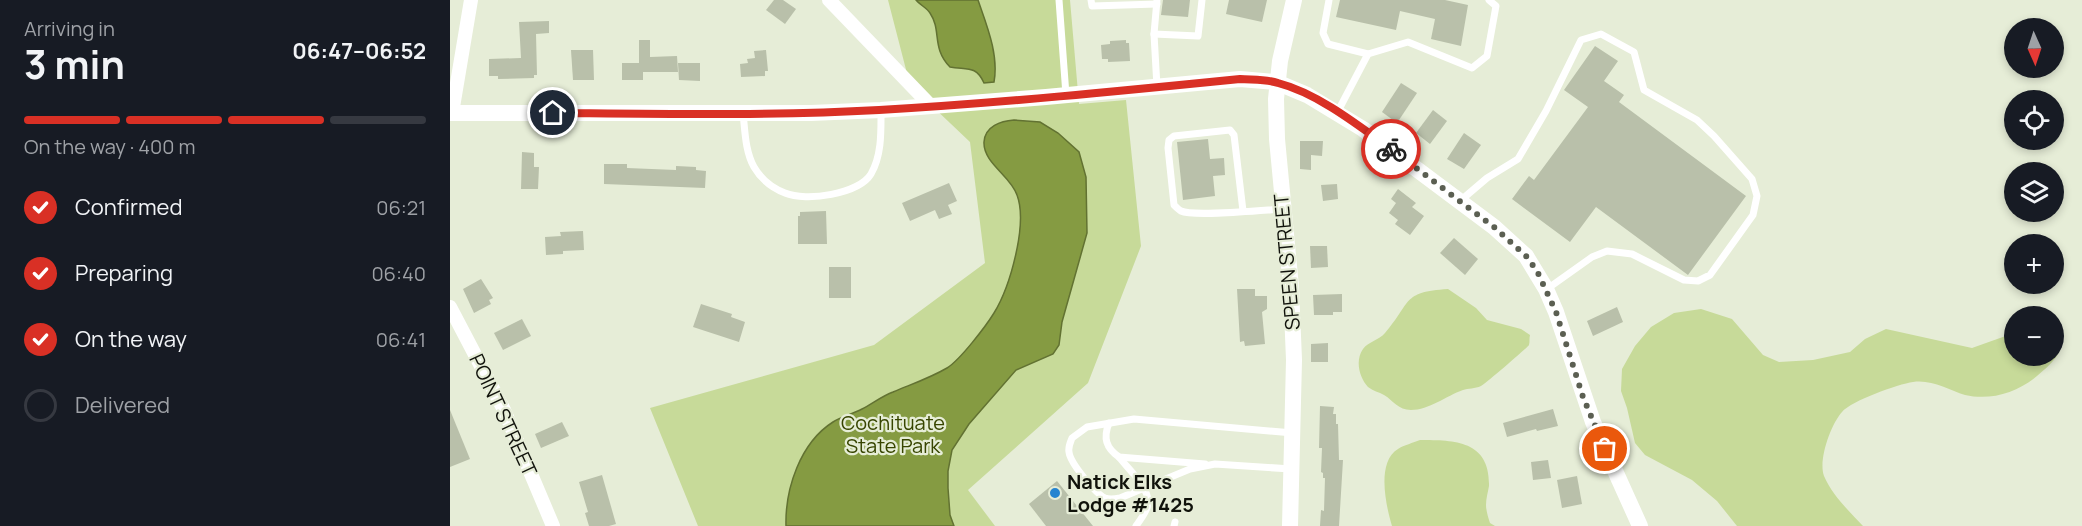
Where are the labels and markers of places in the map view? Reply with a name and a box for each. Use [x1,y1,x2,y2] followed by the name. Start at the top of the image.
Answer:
[527,87,578,138] pin
[1579,423,1630,474] pin
[1067,468,1194,518] place label: Natick Elks Lodge #1425
[1048,486,1062,500] marker: Natick Elks Lodge #1425

